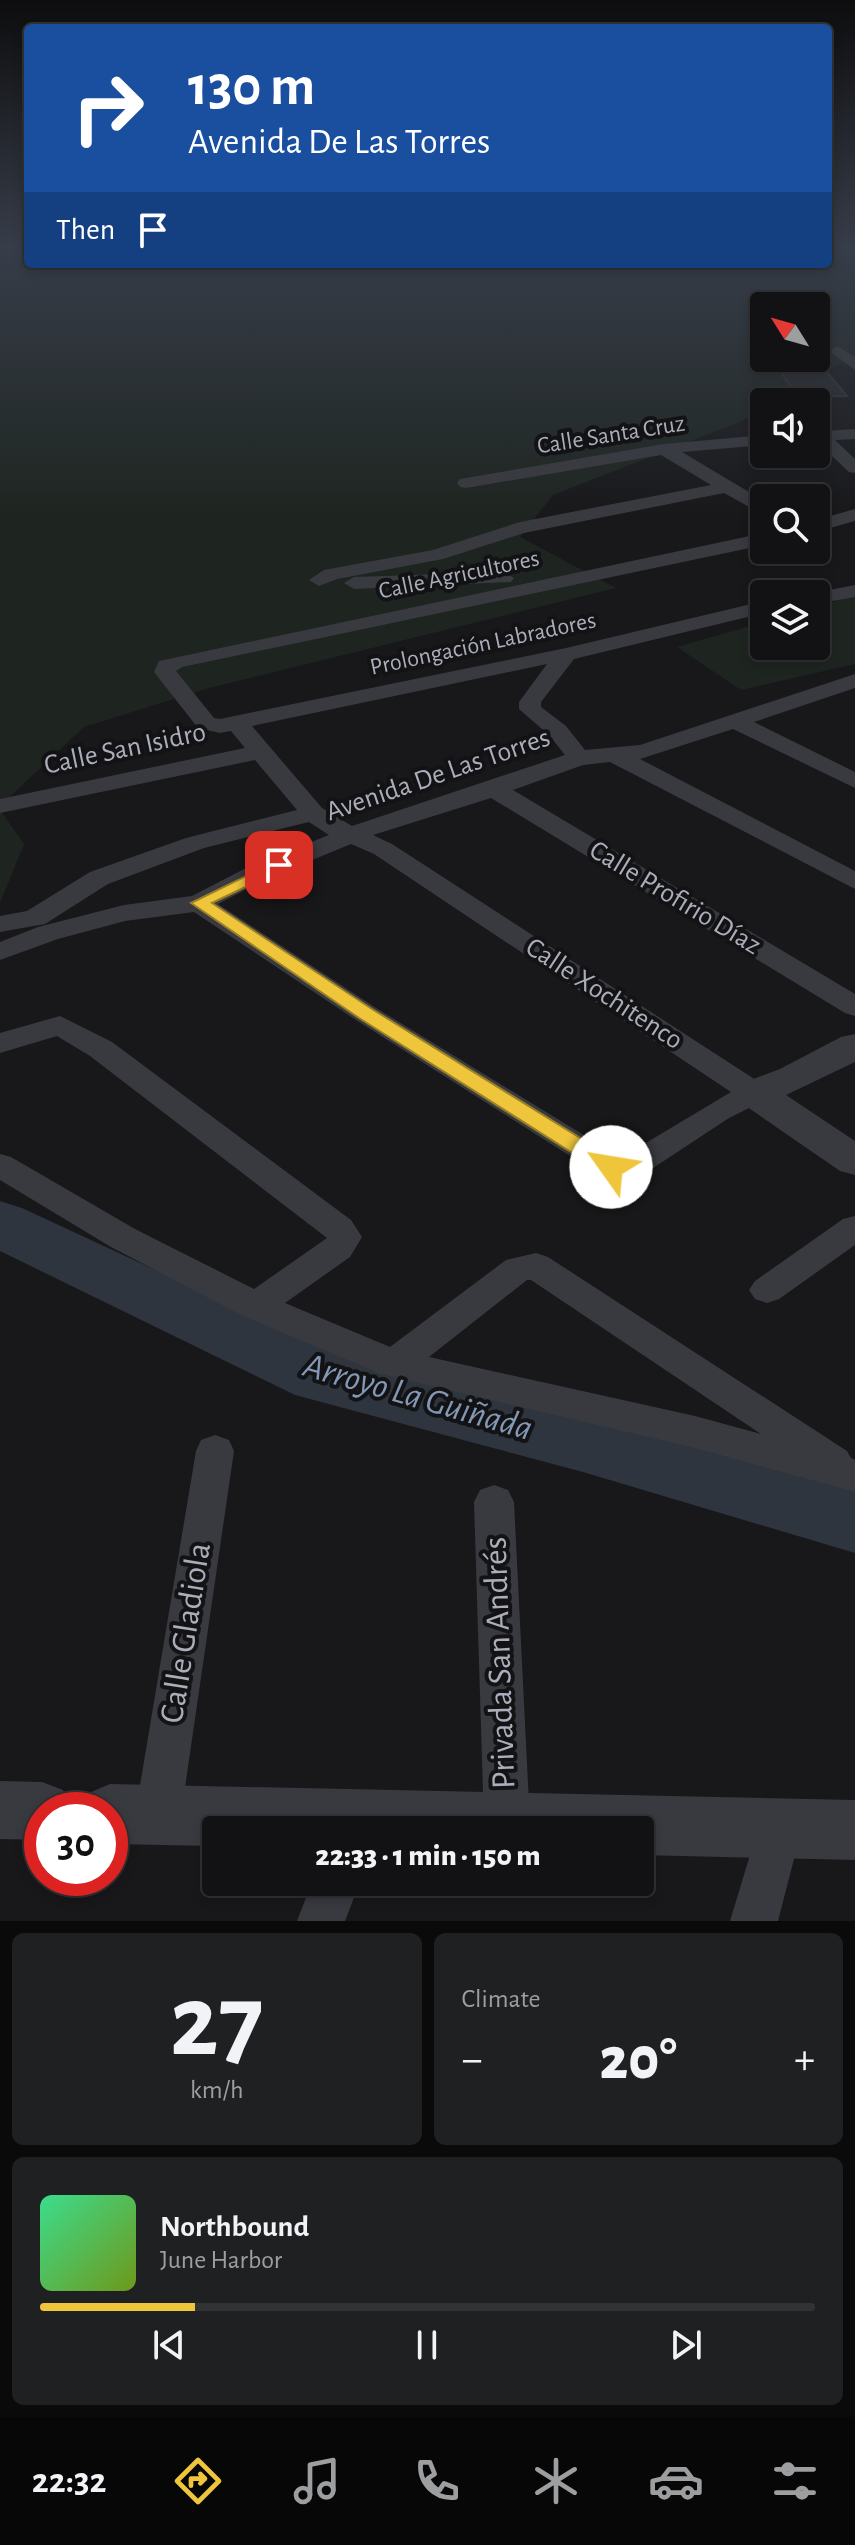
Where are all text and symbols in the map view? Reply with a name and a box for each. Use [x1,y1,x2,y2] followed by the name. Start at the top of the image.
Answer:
[56,56,160,160] icon: right
[188,59,315,115] text: 130 m
[188,124,490,160] text: Avenida De Las Torres
[131,208,175,252] icon: arrive
[56,215,115,245] text: Then
[750,292,830,372] north arrow
[750,292,830,660] map controls
[750,388,830,468] button: sound
[535,411,687,459] street label: Calle Santa Cruz
[750,484,830,564] button: search
[377,546,541,604] street label: Calle Agricultores
[750,580,830,660] button: layers
[368,608,598,680] street label: Prolongación Labradores
[42,718,208,780] street label: Calle San Isidro
[322,723,554,827] street label: Avenida De Las Torres
[245,831,313,899] pin
[585,836,765,960] street label: Calle Profirio Díaz
[257,843,301,887] icon: arrive
[520,933,688,1055] street label: Calle Xochitenco
[569,1125,653,1209] position arrow
[299,1347,536,1447] water label: Arroyo La Guiñada
[479,1536,521,1790] street label: Privada San Andrés
[155,1540,217,1726] street label: Calle Gladiola
[24,1792,128,1896] speed limit sign: 30
[315,1841,541,1871] text: 22:33 · 1 min · 150 m
[170,1971,264,2075] text: 27
[462,1986,540,2012] text: Climate
[600,2030,677,2090] text: 20°
[462,2038,483,2082] text: −
[794,2038,815,2082] text: +
[190,2077,244,2103] text: km/h
[160,2212,309,2242] text: Northbound
[160,2247,282,2273] text: June Harbor
[147,2323,191,2367] icon: previous
[405,2323,449,2367] icon: pause
[664,2323,708,2367] icon: next
[170,2453,226,2509] icon: directions
[289,2453,345,2509] icon: music
[409,2453,465,2509] icon: phone
[528,2453,584,2509] icon: climate
[648,2453,704,2509] icon: car
[767,2453,823,2509] icon: filters
[32,2463,106,2499] text: 22:32

